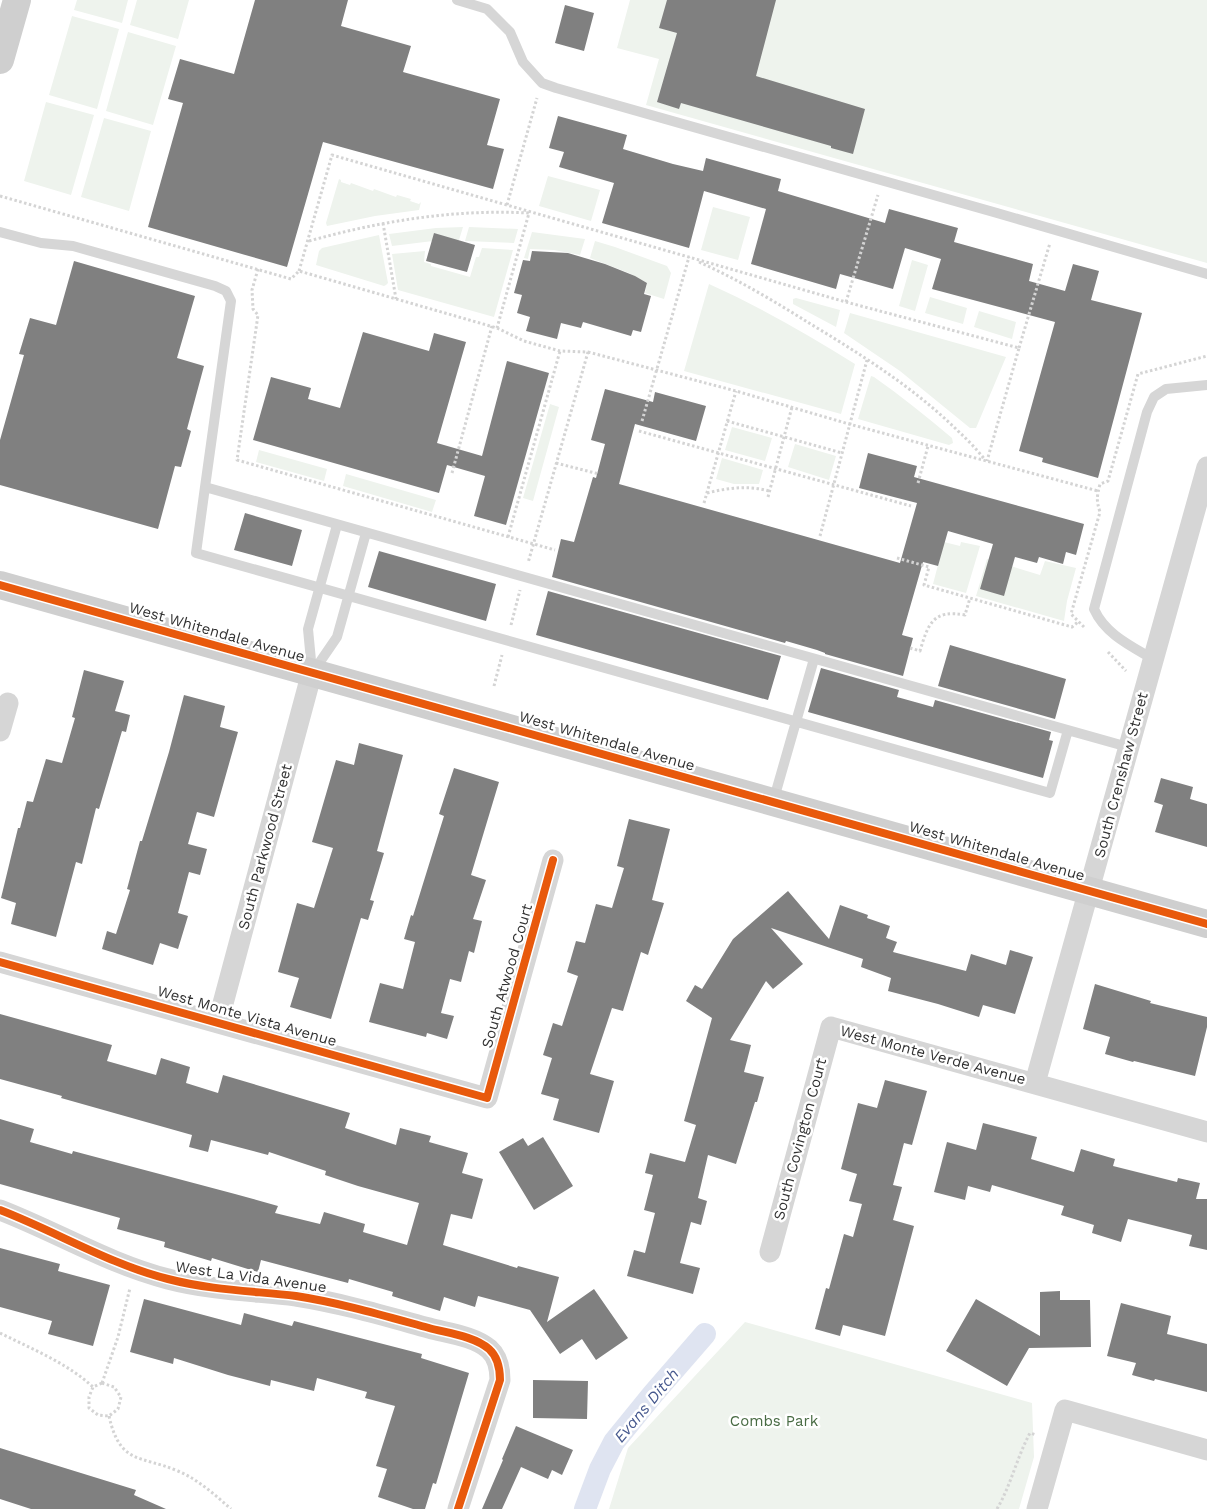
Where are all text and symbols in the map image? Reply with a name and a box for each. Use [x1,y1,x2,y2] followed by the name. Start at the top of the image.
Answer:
[127,598,307,666] street label: West Whitendale Avenue
[1090,690,1152,860] street label: South Crenshaw Street
[517,707,697,775] street label: West Whitendale Avenue
[234,761,296,932] street label: South Parkwood Street
[907,817,1087,885] street label: West Whitendale Avenue
[478,901,536,1050] street label: South Atwood Court
[155,982,339,1050] street label: West Monte Vista Avenue
[838,1022,1028,1088] street label: West Monte Verde Avenue
[770,1055,830,1222] street label: South Covington Court
[174,1257,328,1297] street label: West La Vida Avenue
[610,1365,683,1446] water label: Evans Ditch
[730,1412,819,1430] park label: Combs Park

